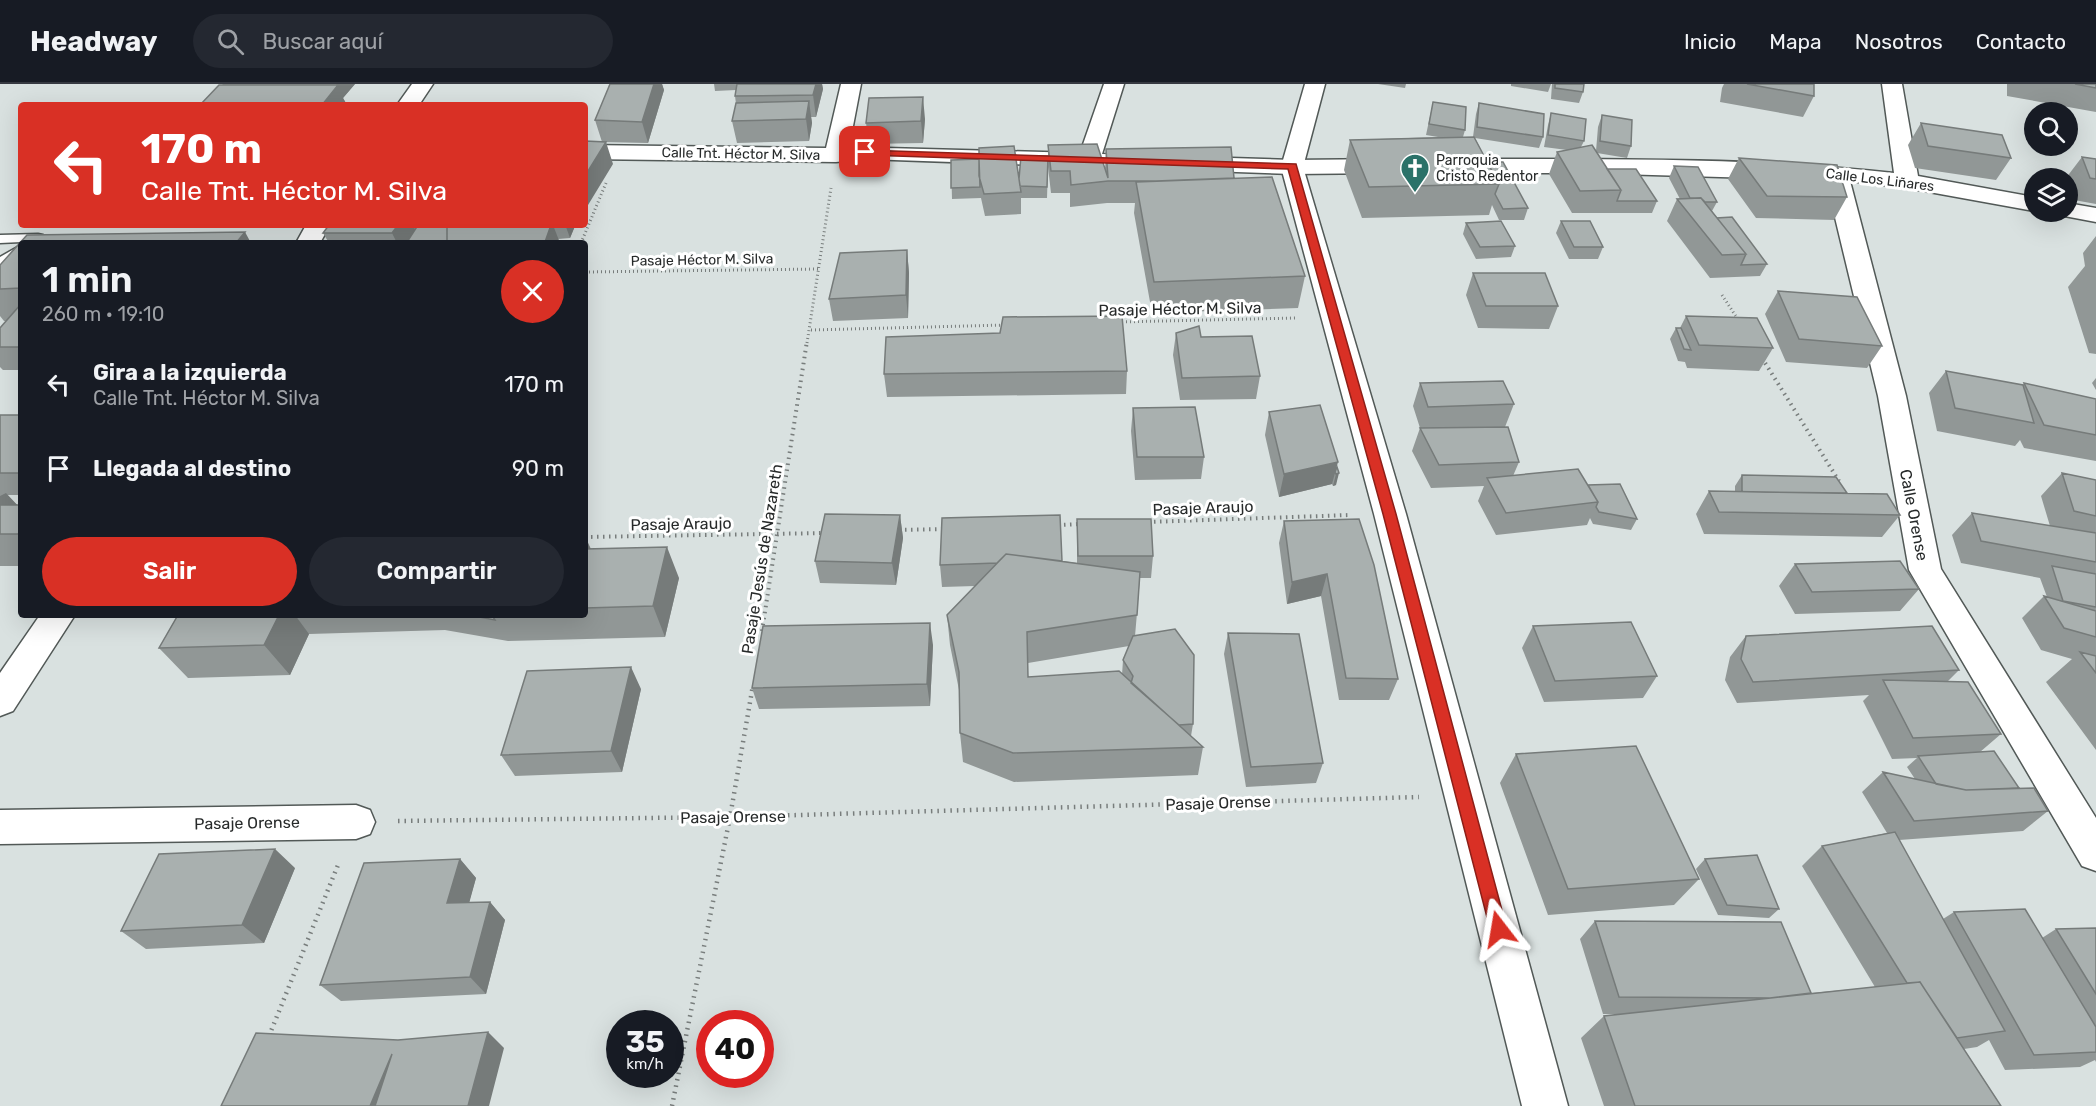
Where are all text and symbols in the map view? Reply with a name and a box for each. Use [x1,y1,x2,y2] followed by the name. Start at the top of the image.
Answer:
[193,14,613,68] search box
[30,25,157,58] text: Headway
[214,25,247,58] icon: search
[262,28,383,55] text: Buscar aquí
[1684,29,1736,54] text: Inicio
[1769,29,1822,54] text: Mapa
[1855,29,1943,54] text: Nosotros
[1976,29,2066,54] text: Contacto
[2024,102,2078,222] map controls
[2024,102,2078,156] button: search
[141,124,262,174] text: 170 m
[42,126,120,204] icon: left
[839,126,890,177] pin
[848,135,881,168] icon: arrive
[661,144,821,164] street label: Calle Tnt. Héctor M. Silva
[1399,152,1431,194] church icon: Parroquia Cristo Redentor
[1436,152,1539,185] place label: Parroquia Cristo Redentor
[1825,165,1935,195] street label: Calle Los Liñares
[2024,168,2078,222] button: layers
[141,175,447,207] text: Calle Tnt. Héctor M. Silva
[631,250,773,270] street label: Pasaje Héctor M. Silva
[42,258,133,301] text: 1 min
[501,260,564,323] button: close
[1098,298,1262,320] street label: Pasaje Héctor M. Silva
[42,302,164,326] text: 260 m · 19:10
[93,359,287,386] text: Gira a la izquierda
[42,368,75,401] icon: left
[504,371,564,398] text: 170 m
[93,386,320,410] text: Calle Tnt. Héctor M. Silva
[42,452,75,485] icon: arrive
[93,455,291,482] text: Llegada al destino
[512,455,564,482] text: 90 m
[738,463,786,655] street label: Pasaje Jesús de Nazareth
[1896,468,1932,562] street label: Calle Orense
[1152,497,1254,519] street label: Pasaje Araujo
[630,514,732,534] street label: Pasaje Araujo
[42,537,297,606] button: Salir
[309,537,564,606] button: Compartir
[1165,792,1271,814] street label: Pasaje Orense
[680,807,786,827] street label: Pasaje Orense
[194,813,300,833] street label: Pasaje Orense
[1467,897,1531,961] position arrow
[696,1010,774,1088] speed limit sign: 40
[625,1024,665,1060] text: 35
[626,1055,664,1073] text: km/h

